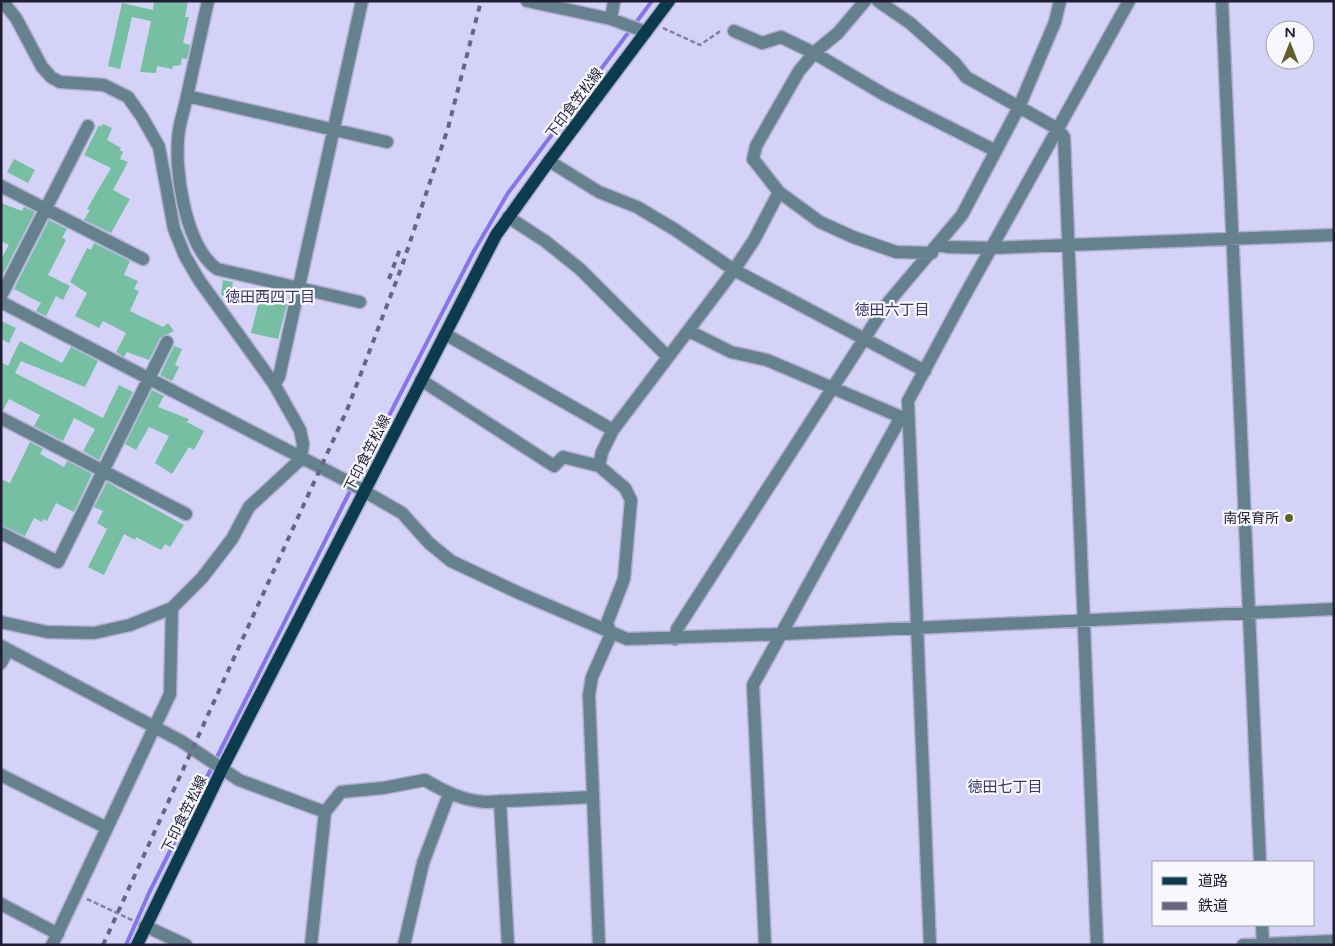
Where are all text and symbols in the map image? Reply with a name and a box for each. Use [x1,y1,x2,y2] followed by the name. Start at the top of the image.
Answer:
[1265,20,1315,70] north arrow
[1284,24,1296,41] text: N
[542,65,606,142] street label: 下印食笠松線
[225,288,315,306] district label: 徳田西四丁目
[854,301,930,319] district label: 徳田六丁目
[341,412,394,495] street label: 下印食笠松線
[1223,510,1279,527] place label: 南保育所
[1283,512,1295,524] marker: 南保育所
[158,773,211,856] street label: 下印食笠松線
[967,778,1043,796] district label: 徳田七丁目
[1152,861,1315,926] legend
[1198,872,1228,890] text: 道路
[1198,897,1228,915] text: 鉄道

